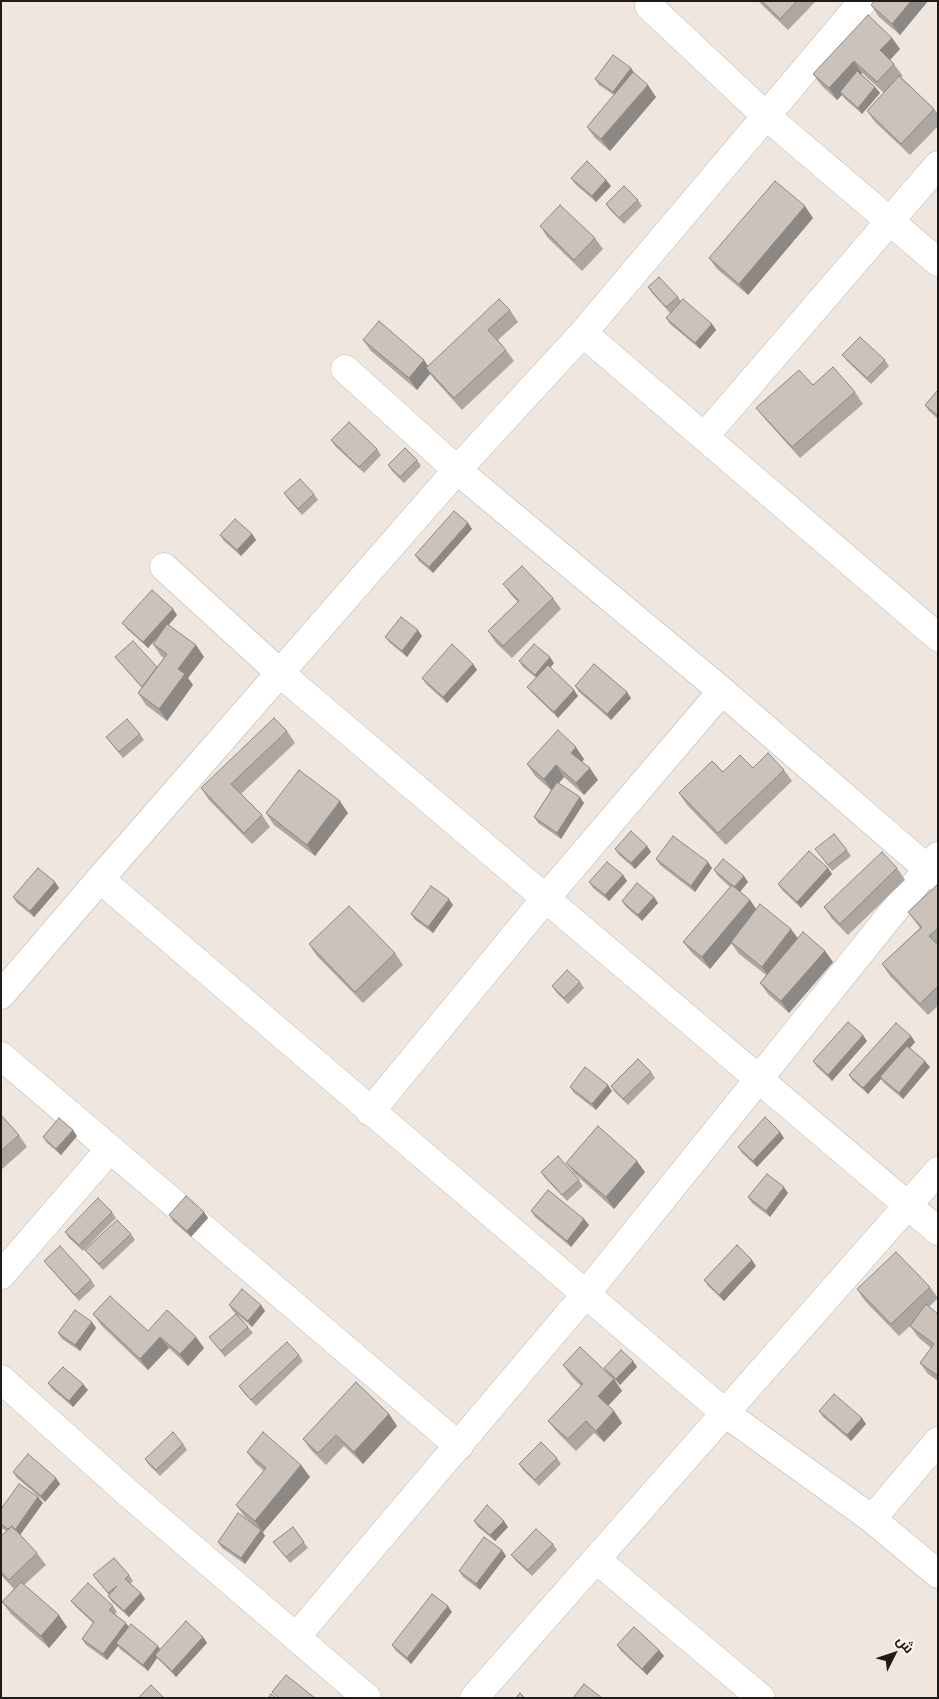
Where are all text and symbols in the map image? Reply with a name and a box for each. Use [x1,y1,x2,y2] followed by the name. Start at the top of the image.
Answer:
[869,1629,919,1679] north arrow
[893,1631,918,1657] text: ش

